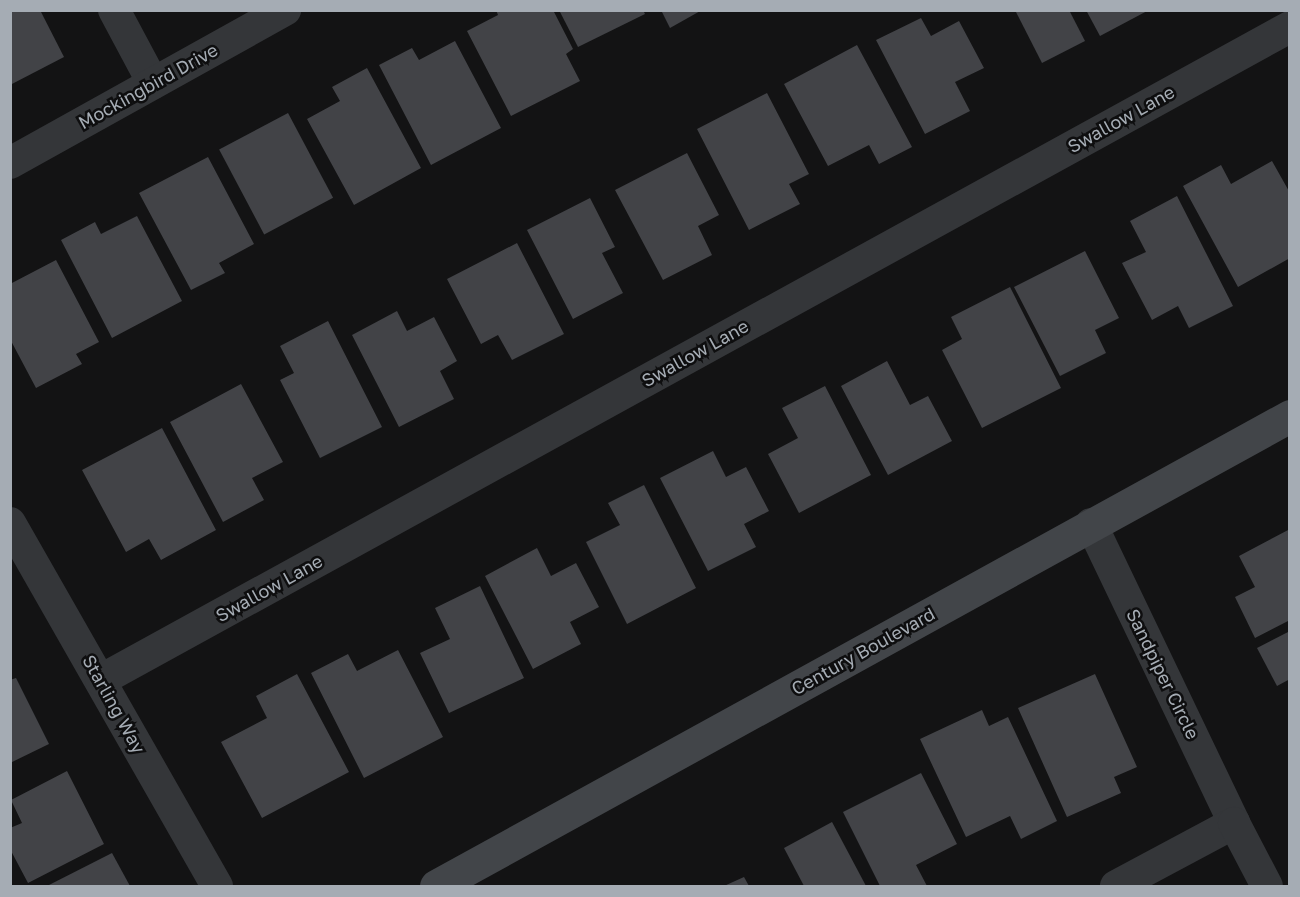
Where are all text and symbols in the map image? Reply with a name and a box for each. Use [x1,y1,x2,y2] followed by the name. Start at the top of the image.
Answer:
[74,39,222,133] street label: Mockingbird Drive
[1064,81,1178,157] street label: Swallow Lane
[638,315,752,391] street label: Swallow Lane
[212,550,326,626] street label: Swallow Lane
[787,603,939,699] street label: Century Boulevard
[1122,605,1204,743] street label: Sandpiper Circle
[78,651,150,757] street label: Starling Way

